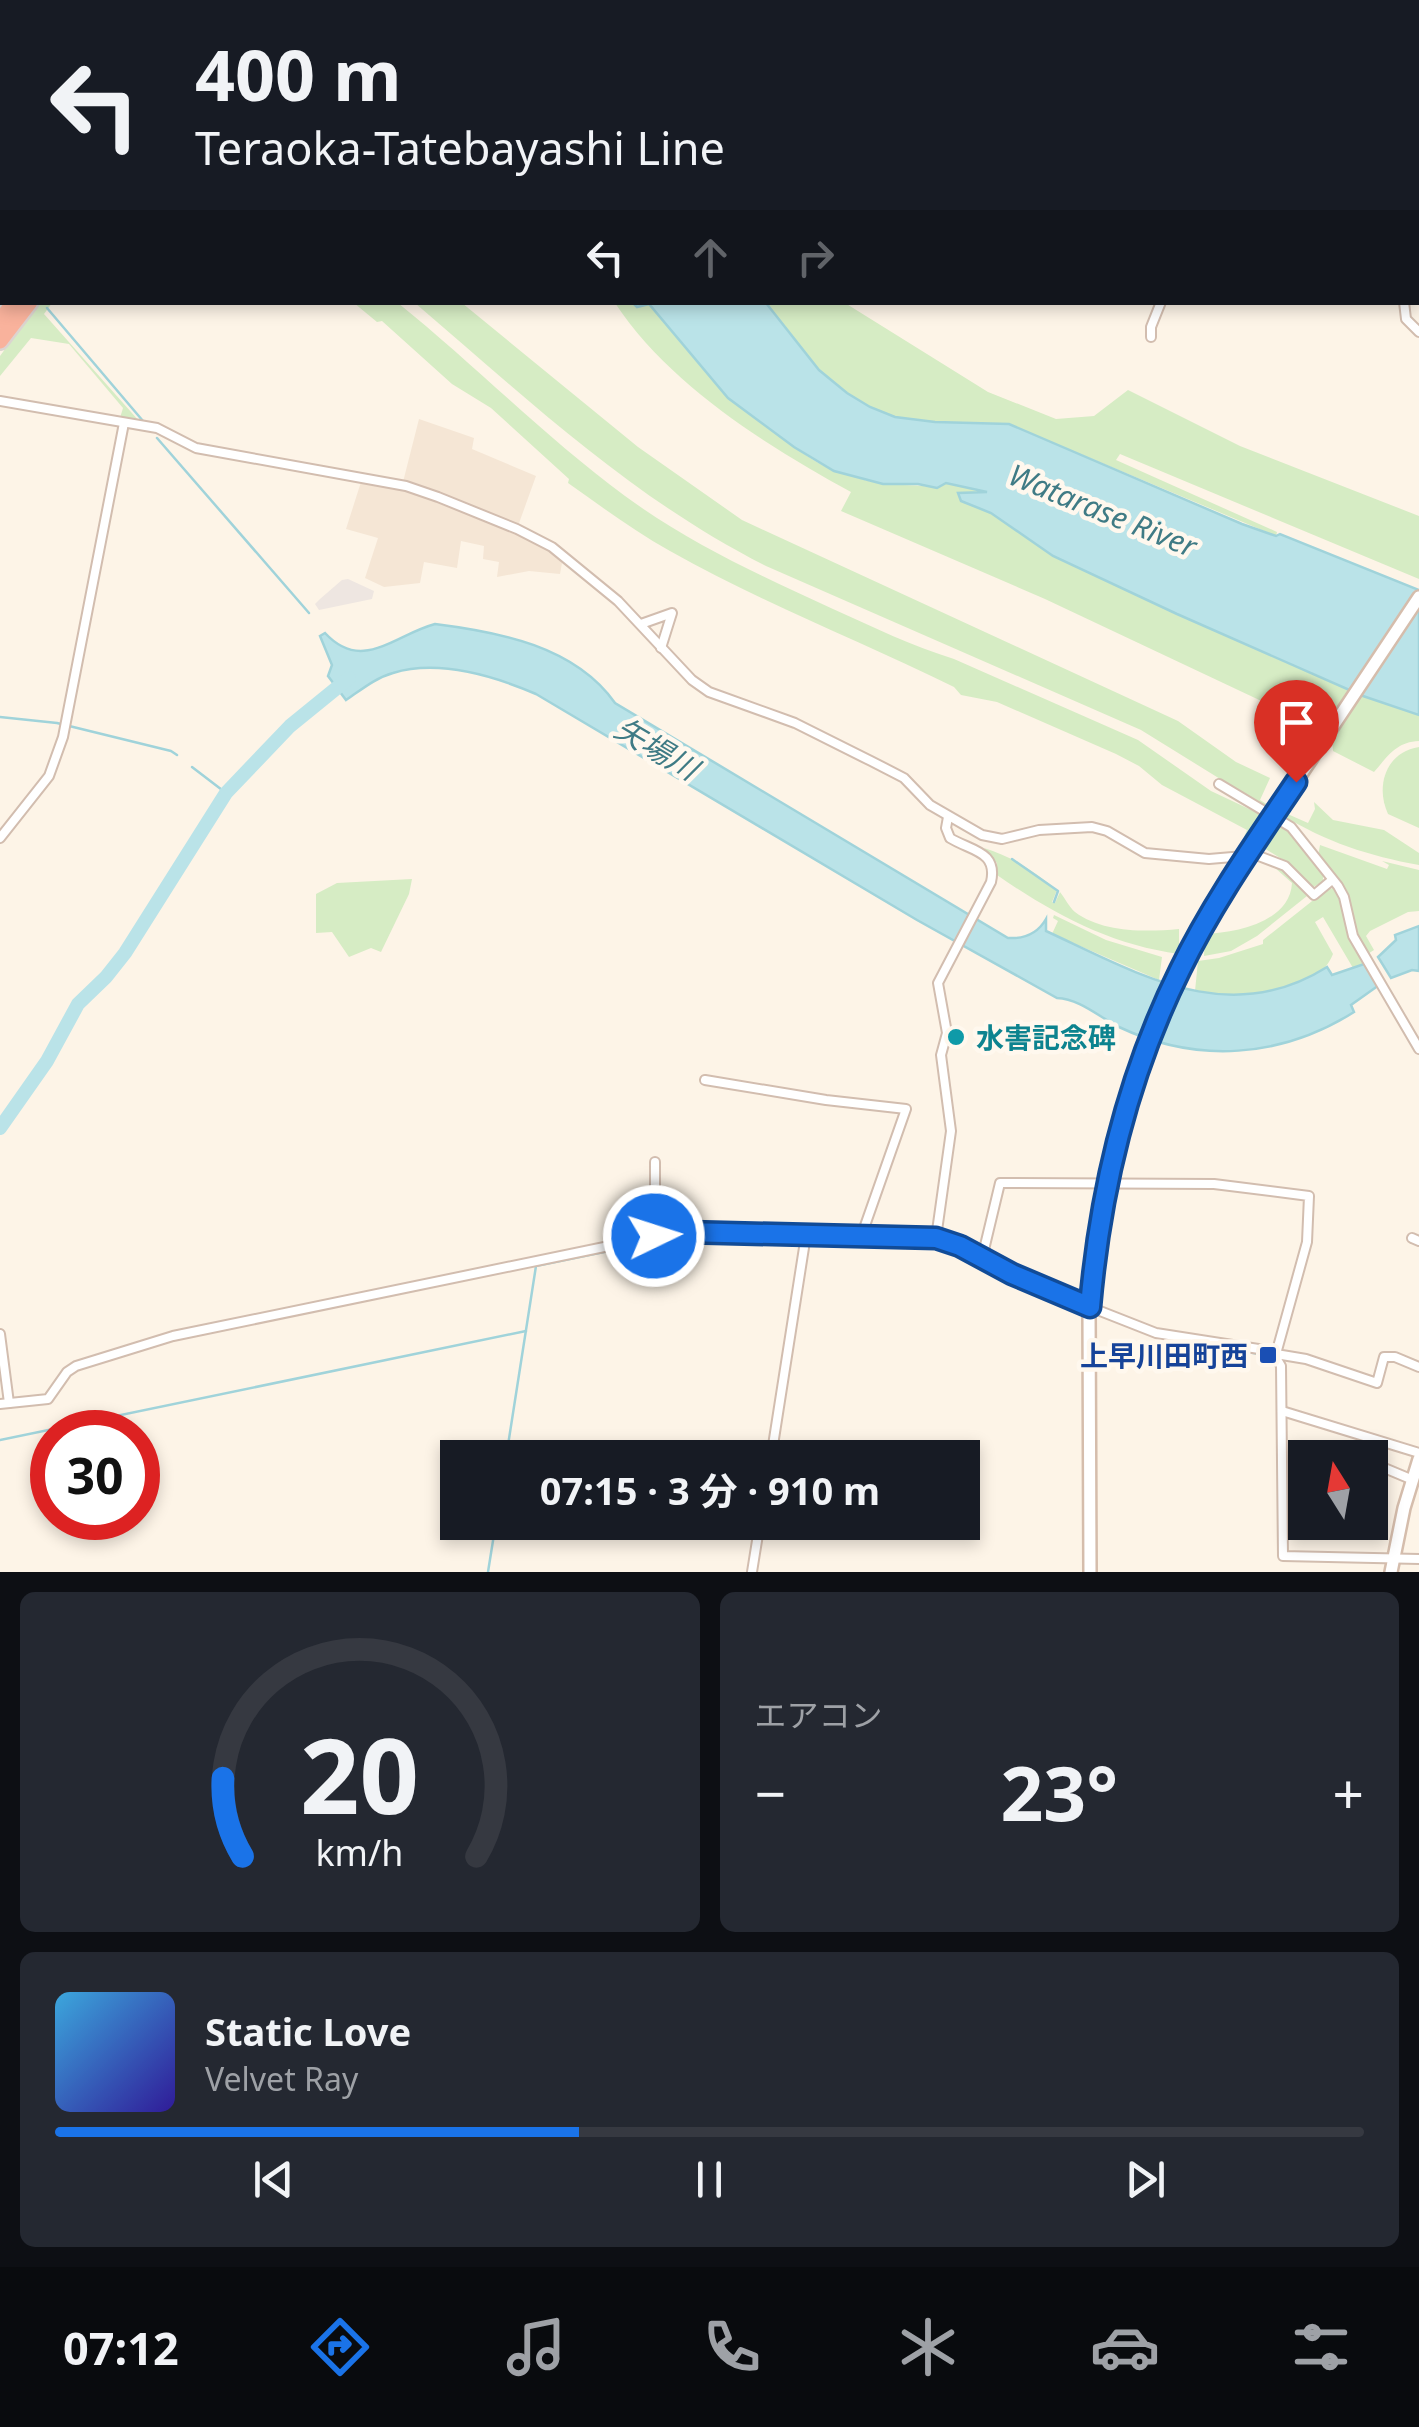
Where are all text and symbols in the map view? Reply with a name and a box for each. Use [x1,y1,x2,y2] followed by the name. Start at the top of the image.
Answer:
[195,26,402,122] text: 400 m
[30,40,160,170] icon: left
[195,117,725,178] text: Teraoka-Tatebayashi Line
[578,230,633,285] icon: left
[683,230,738,285] icon: ahead
[788,230,843,285] icon: right
[1003,454,1204,567] water label: Watarase River
[1254,680,1339,783] pin
[1269,695,1324,750] icon: arrive
[608,707,709,790] water label: 矢場川
[976,1018,1116,1056] place label: 水害記念碑
[945,1026,967,1048] marker: 水害記念碑
[602,1184,706,1288] position arrow
[1080,1336,1248,1374] place label: 上早川田町西
[1257,1344,1279,1366] marker: 上早川田町西
[30,1410,160,1540] speed limit sign: 30
[1288,1440,1388,1540] north arrow
[1288,1440,1388,1540] map controls
[540,1464,880,1516] text: 07:15 · 3 分 · 910 m
[755,1693,883,1736] text: エアコン
[300,1703,419,1844] text: 20
[1000,1741,1118,1843] text: 23°
[755,1755,786,1830] text: −
[1333,1755,1364,1830] text: +
[316,1828,404,1876] text: km/h
[205,2005,411,2057] text: Static Love
[205,2057,358,2100] text: Velvet Ray
[246,2152,301,2207] icon: previous
[682,2152,737,2207] icon: pause
[1118,2152,1173,2207] icon: next
[305,2312,375,2382] icon: directions
[501,2312,571,2382] icon: music
[697,2312,767,2382] icon: phone
[893,2312,963,2382] icon: climate
[1090,2312,1160,2382] icon: car
[1286,2312,1356,2382] icon: filters
[63,2317,179,2378] text: 07:12

